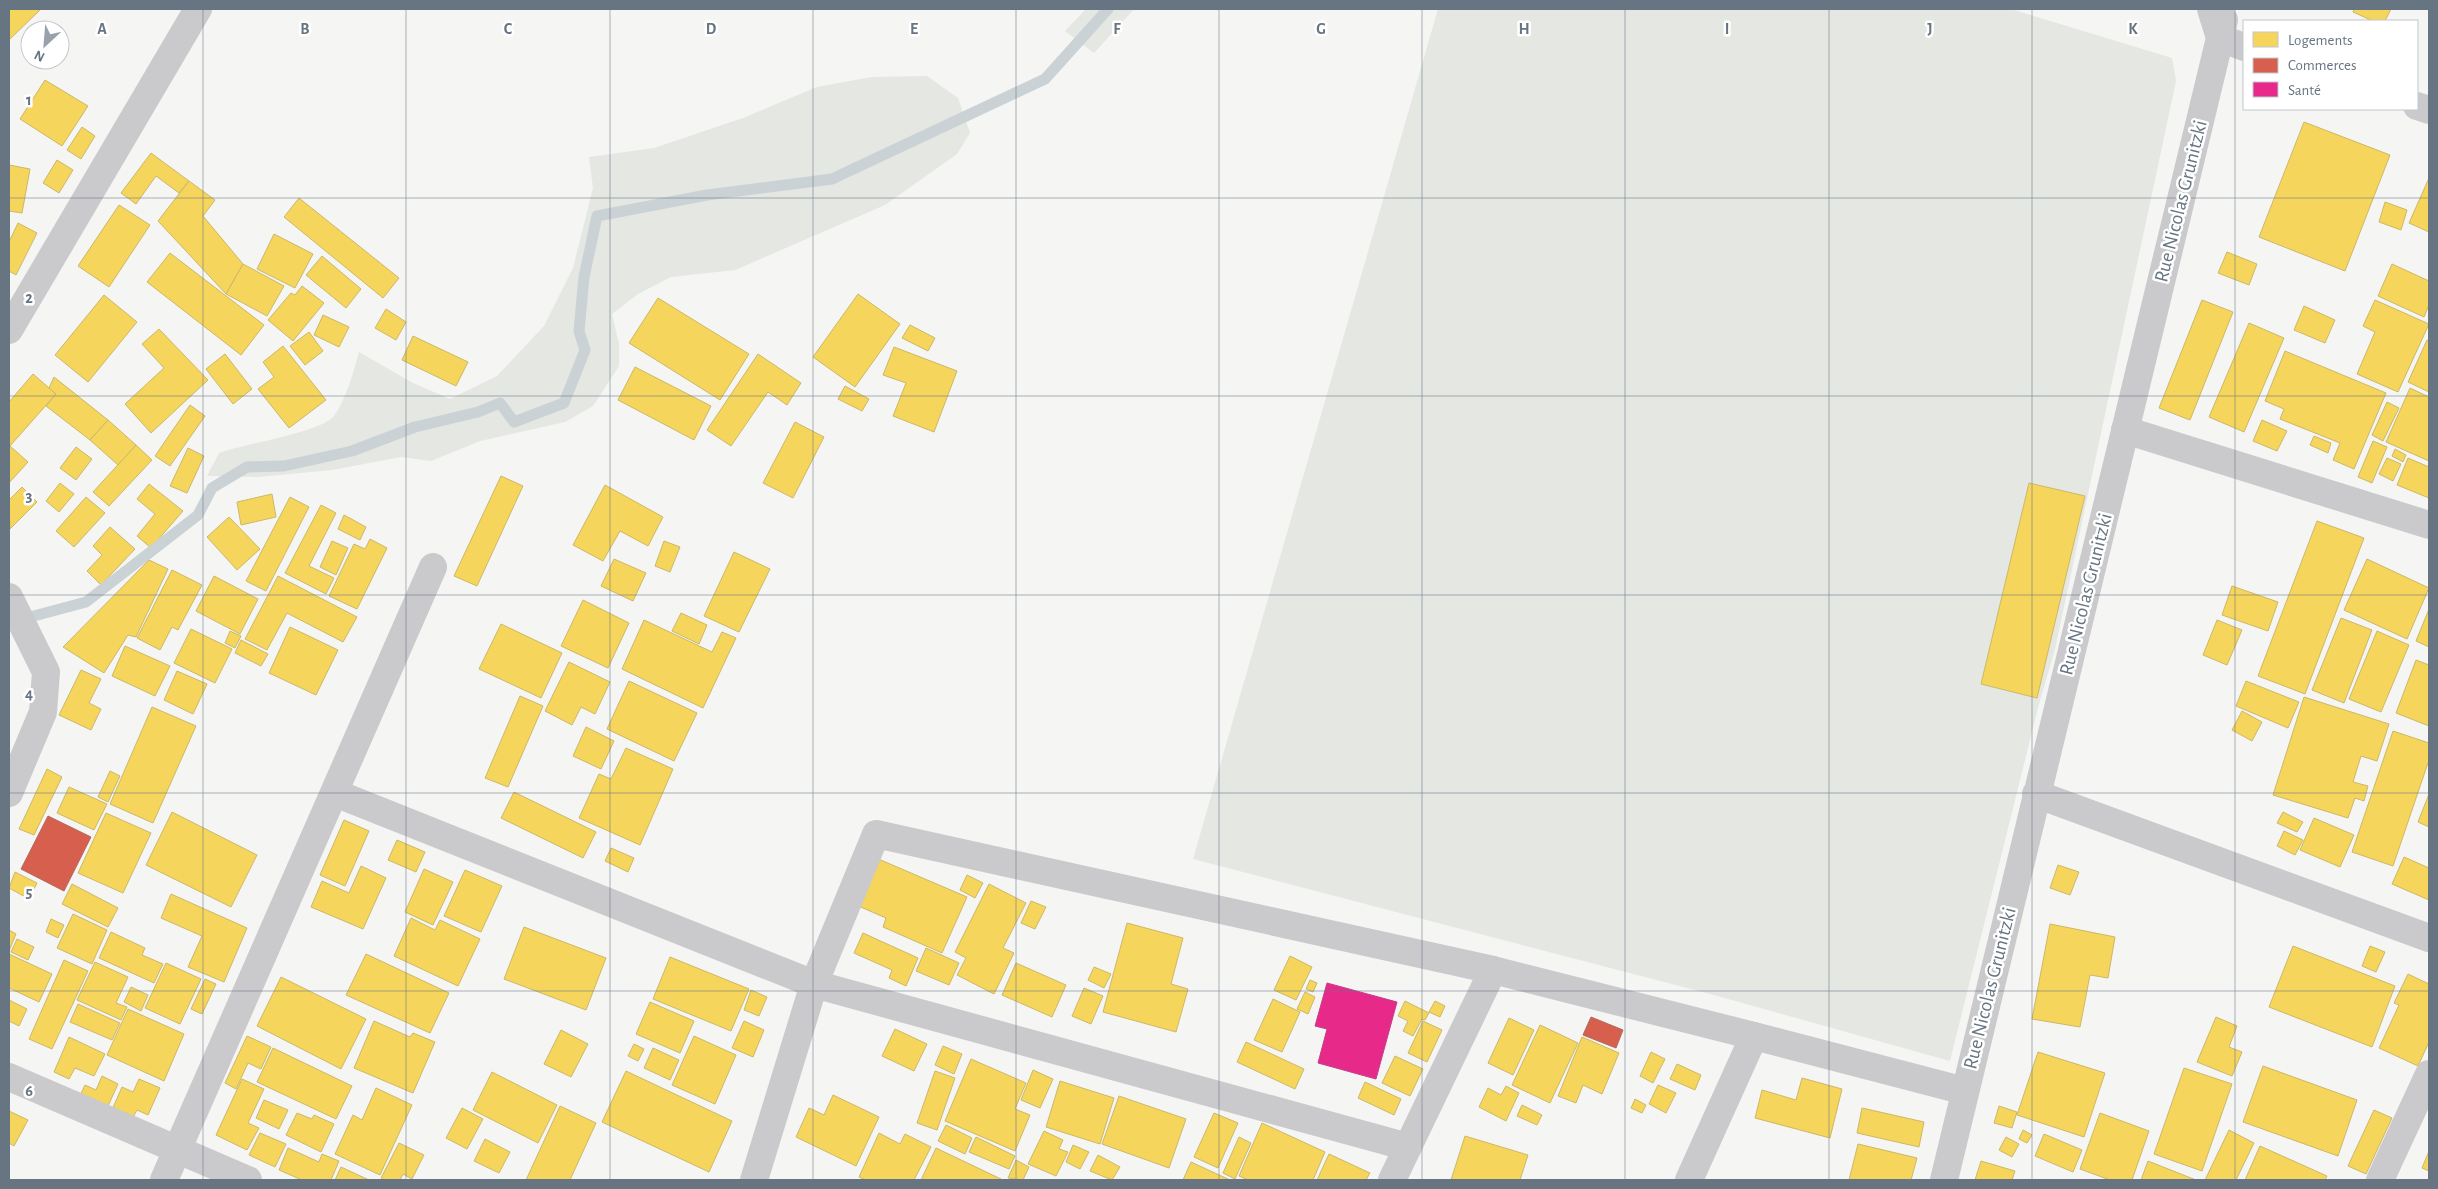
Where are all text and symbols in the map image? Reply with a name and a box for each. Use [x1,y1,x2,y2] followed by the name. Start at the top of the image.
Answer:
[20,20,70,70] north arrow
[2243,20,2418,110] legend
[97,21,107,37] text: A
[300,21,310,37] text: B
[504,21,513,37] text: C
[706,21,717,37] text: D
[910,21,918,37] text: E
[1113,21,1121,37] text: F
[1316,21,1326,37] text: G
[1518,21,1530,37] text: H
[1725,21,1729,37] text: I
[1927,21,1933,37] text: J
[2128,21,2138,37] text: K
[2288,33,2353,48] text: Logements
[32,47,47,64] text: N
[2288,58,2357,73] text: Commerces
[2288,83,2321,98] text: Santé
[26,92,32,108] text: 1
[2151,118,2211,284] street label: Rue Nicolas Grunitzki
[25,290,33,306] text: 2
[26,488,33,504] text: 3
[2056,511,2116,677] street label: Rue Nicolas Grunitzki
[25,686,33,702] text: 4
[26,884,33,900] text: 5
[1960,905,2020,1071] street label: Rue Nicolas Grunitzki
[25,1083,33,1099] text: 6

